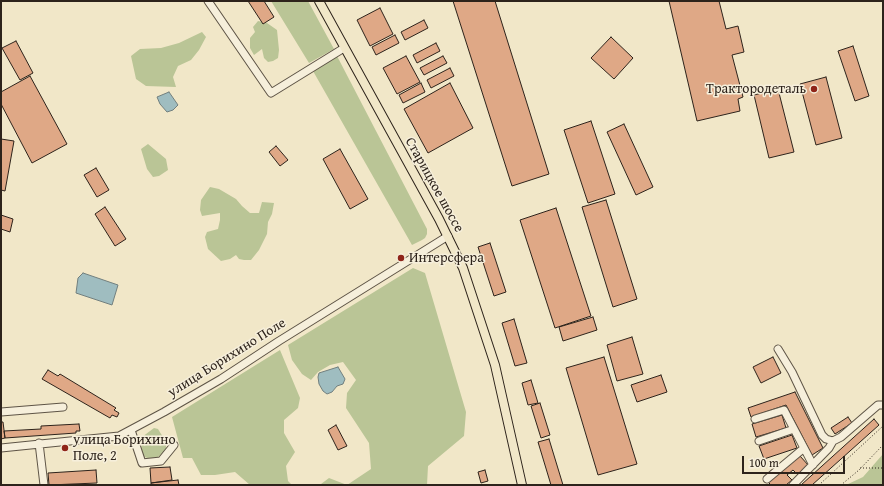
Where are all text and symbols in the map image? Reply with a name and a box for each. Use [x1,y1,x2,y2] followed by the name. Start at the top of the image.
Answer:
[706,81,806,97] place label: Трактородеталь
[809,84,819,94] marker: Трактородеталь
[401,135,467,235] street label: Старицкое шоссе
[409,250,484,266] place label: Интерсфера
[396,253,406,263] marker: Интерсфера
[165,315,289,401] street label: улица Борихино Поле
[73,432,176,464] place label: улица Борихино Поле, 2
[60,443,70,453] marker: улица Борихино Поле, 2
[744,448,847,474] scale bar
[749,454,779,471] text: 100 m

